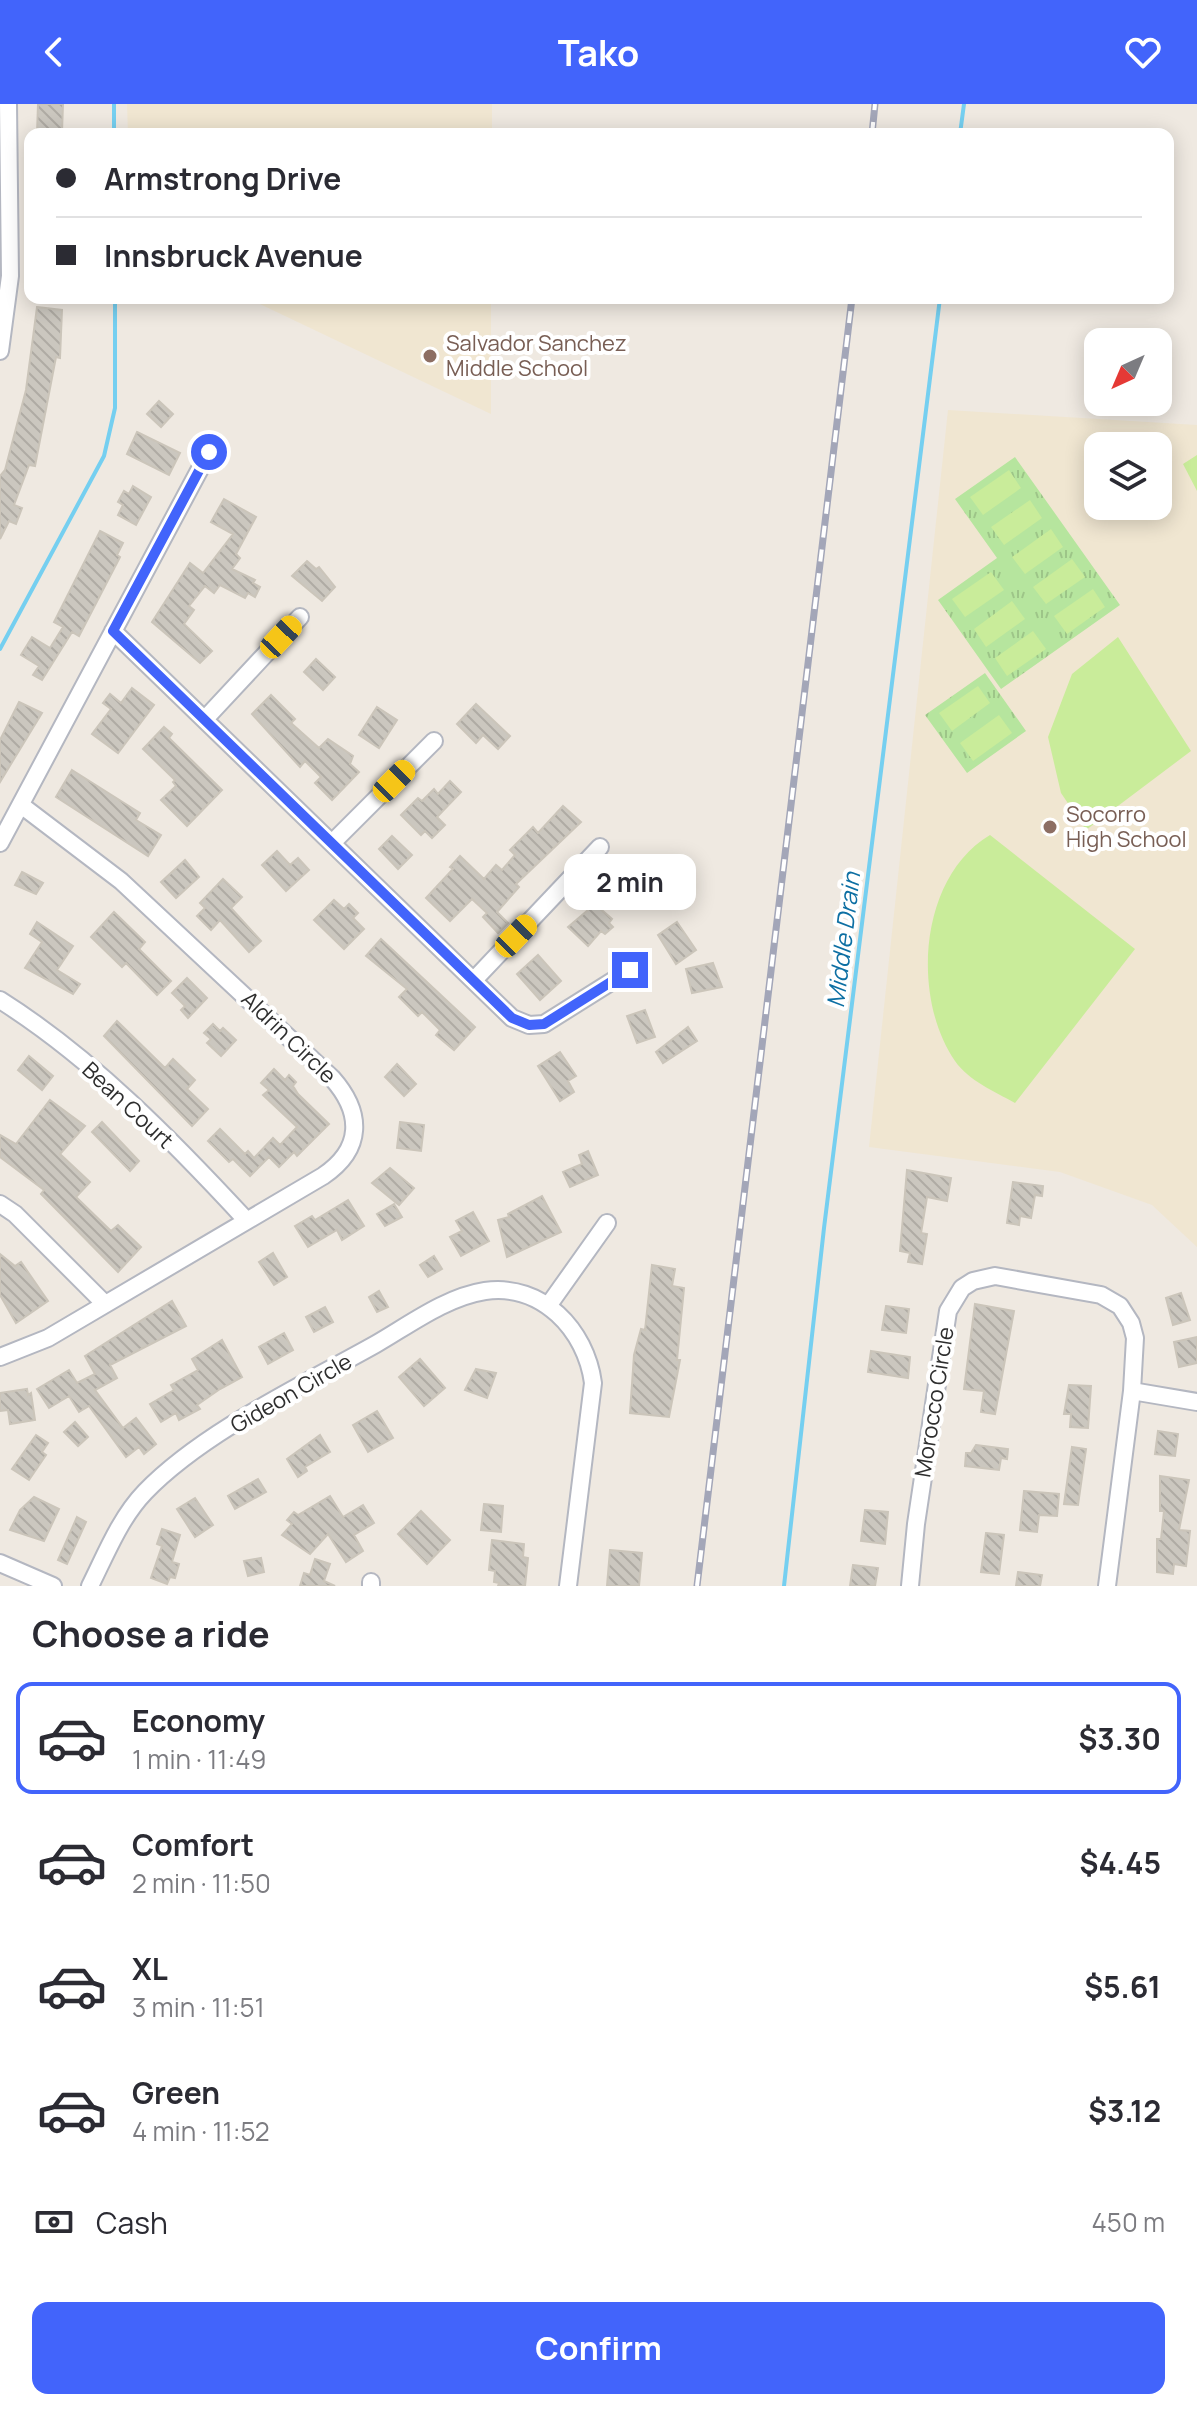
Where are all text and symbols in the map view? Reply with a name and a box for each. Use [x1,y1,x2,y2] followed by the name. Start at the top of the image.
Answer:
[558,28,639,77] text: Tako
[32,30,76,74] icon: back
[1121,30,1165,74] icon: heart
[104,158,341,199] text: Armstrong Drive
[104,235,363,276] text: Innsbruck Avenue
[446,328,627,383] place label: Salvador Sanchez Middle School
[1084,328,1172,416] north arrow
[1084,328,1172,520] map controls
[421,347,439,365] marker: Salvador Sanchez Middle School
[1084,432,1172,520] button: layers
[191,434,227,470] route start
[256,611,306,663] car
[369,756,419,806] car
[1066,799,1187,854] place label: Socorro High School
[1041,818,1059,836] marker: Socorro High School
[564,854,696,910] callout: 2 min
[596,864,664,900] text: 2 min
[818,870,867,1009] water label: Middle Drain
[491,910,541,962] car
[612,952,648,988] route end
[235,984,343,1090] street label: Aldrin Circle
[76,1055,180,1155] street label: Bean Court
[907,1325,961,1479] street label: Morocco Circle
[225,1346,357,1440] street label: Gideon Circle
[32,1609,270,1658] text: Choose a ride
[132,1700,265,1741] text: Economy
[36,1702,108,1774] icon: car
[1078,1718,1161,1759] text: $3.30
[132,1741,266,1777] text: 1 min · 11:49
[132,1824,254,1865] text: Comfort
[36,1826,108,1898] icon: car
[1080,1842,1161,1883] text: $4.45
[132,1865,271,1901] text: 2 min · 11:50
[132,1948,168,1989] text: XL
[36,1950,108,2022] icon: car
[1084,1966,1161,2007] text: $5.61
[132,1989,265,2025] text: 3 min · 11:51
[132,2072,220,2113] text: Green
[36,2074,108,2146] icon: car
[1088,2090,1161,2131] text: $3.12
[132,2113,270,2149] text: 4 min · 11:52
[32,2200,76,2244] icon: cash
[96,2202,168,2243] text: Cash
[1092,2204,1165,2240] text: 450 m
[32,2302,1165,2394] button: Confirm

